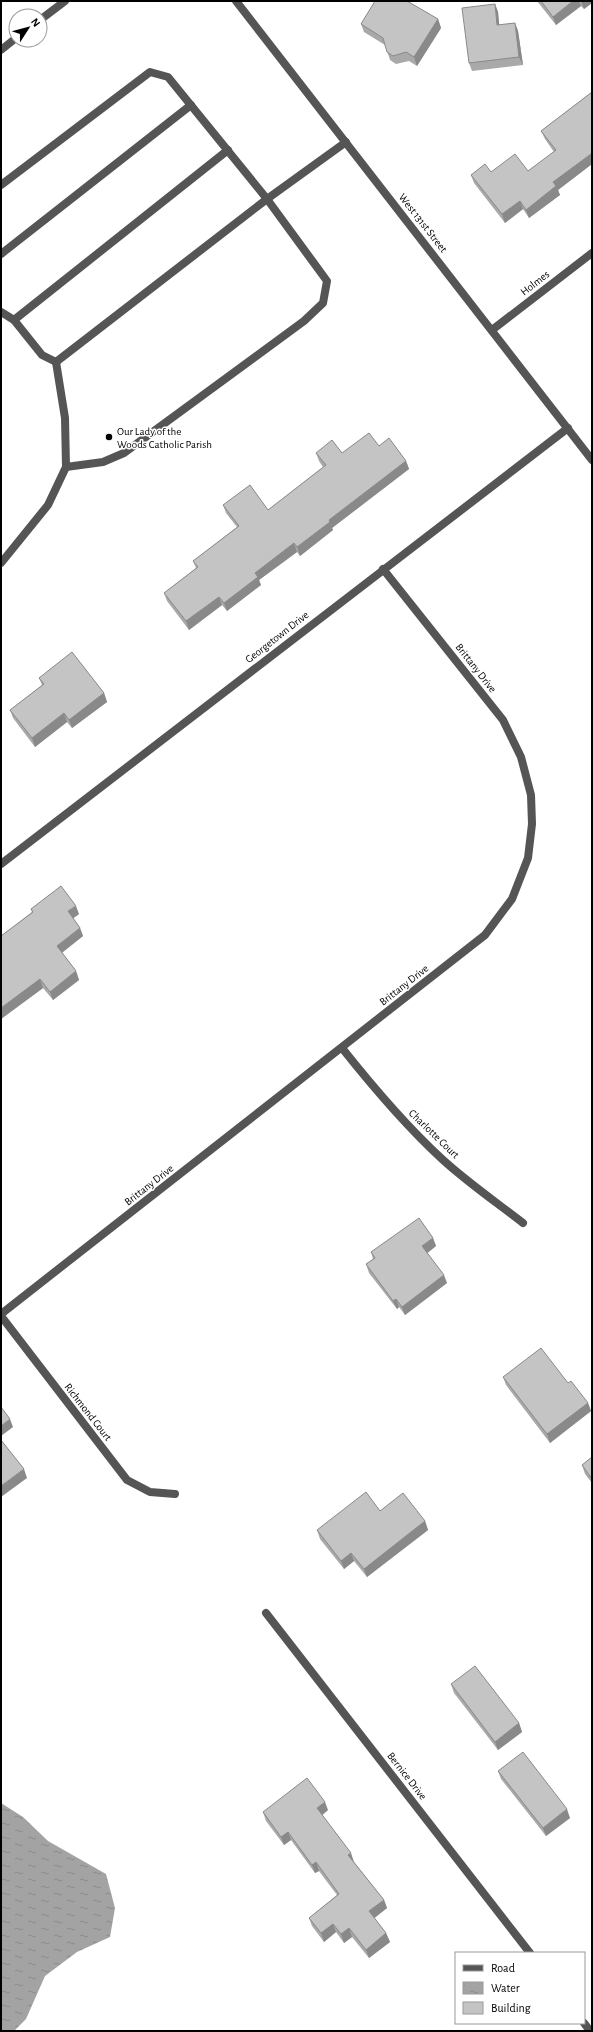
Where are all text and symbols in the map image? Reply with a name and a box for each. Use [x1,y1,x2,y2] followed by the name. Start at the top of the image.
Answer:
[8,8,48,48] north arrow
[29,16,42,29] text: N
[397,192,450,255] street label: West 131st Street
[518,268,552,298] street label: Holmes
[117,426,212,450] place label: Our Lady of the Woods Catholic Parish
[104,432,114,442] marker: Our Lady of the Woods Catholic Parish
[243,609,311,665] street label: Georgetown Drive
[454,641,498,695] street label: Brittany Drive
[377,963,431,1007] street label: Brittany Drive
[407,1107,462,1161] street label: Charlotte Court
[122,1163,176,1207] street label: Brittany Drive
[62,1381,114,1443] street label: Richmond Court
[385,1750,429,1802] street label: Bernice Drive
[455,1952,585,2024] legend
[491,1962,515,1974] text: Road
[491,1982,520,1994] text: Water
[491,2002,531,2014] text: Building

